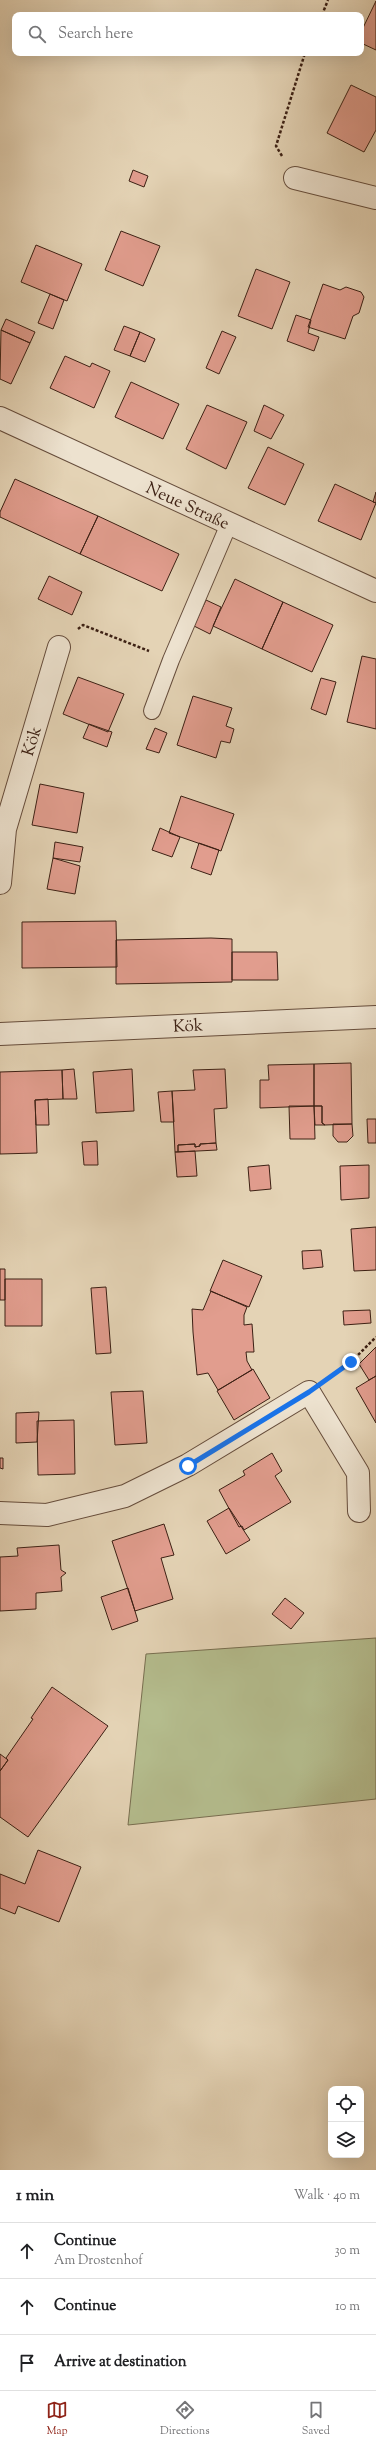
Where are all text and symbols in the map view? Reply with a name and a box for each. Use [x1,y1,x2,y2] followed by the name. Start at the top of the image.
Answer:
[12,12,364,56] search box
[26,23,48,45] icon: search
[58,24,133,45] text: Search here
[141,477,233,537] street label: Neue Straße
[17,724,49,759] street label: Kök
[172,1014,204,1040] street label: Kök
[342,1353,360,1371] route end
[179,1457,197,1475] route start
[328,2086,364,2158] map controls
[328,2086,364,2122] button: locate
[328,2122,364,2158] button: layers
[16,2184,54,2208] text: 1 min
[294,2187,360,2205] text: Walk · 40 m
[54,2231,116,2252] text: Continue
[16,2240,38,2262] icon: ahead
[334,2242,360,2260] text: 30 m
[54,2252,143,2270] text: Am Drostenhof
[16,2296,38,2318] icon: ahead
[54,2296,116,2317] text: Continue
[335,2298,360,2316] text: 10 m
[16,2352,38,2374] icon: arrive
[54,2352,187,2373] text: Arrive at destination
[46,2399,68,2439] tab: Map
[160,2399,210,2439] tab: Directions
[302,2399,330,2439] tab: Saved

